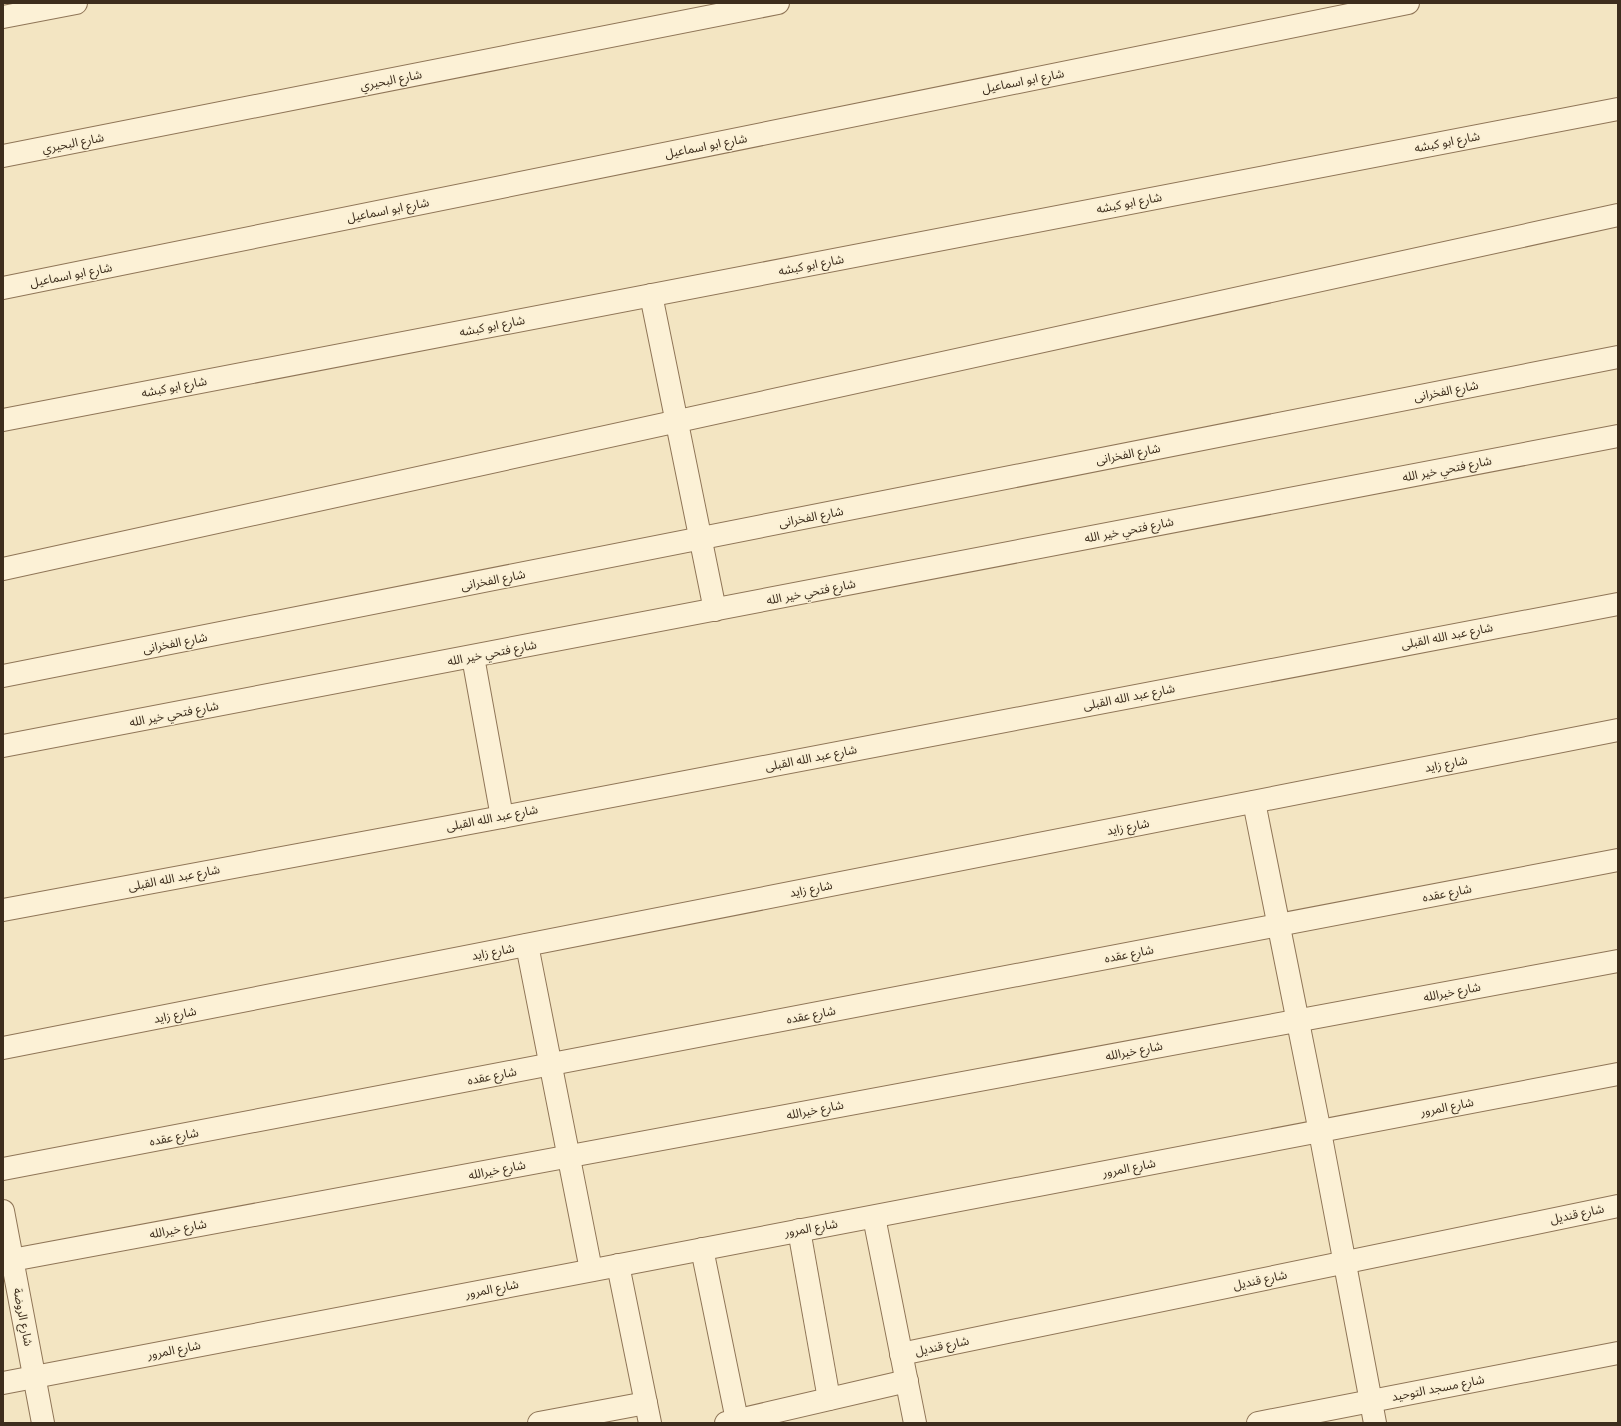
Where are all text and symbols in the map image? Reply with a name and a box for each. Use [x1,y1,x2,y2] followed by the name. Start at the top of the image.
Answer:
[980,61,1066,102] street label: شارع ابو اسماعيل
[358,62,424,99] street label: شارع البحيري
[1412,124,1482,161] street label: شارع ابو كبشه
[40,125,106,162] street label: شارع البحيري
[663,126,749,167] street label: شارع ابو اسماعيل
[1094,185,1164,222] street label: شارع ابو كبشه
[345,190,431,231] street label: شارع ابو اسماعيل
[776,247,846,284] street label: شارع ابو كبشه
[28,255,114,296] street label: شارع ابو اسماعيل
[457,308,527,345] street label: شارع ابو كبشه
[139,369,209,406] street label: شارع ابو كبشه
[1412,373,1481,410] street label: شارع الفخرانى
[1094,436,1163,473] street label: شارع الفخرانى
[1400,449,1494,490] street label: شارع فتحي خير الله
[777,499,846,536] street label: شارع الفخرانى
[1082,510,1176,551] street label: شارع فتحي خير الله
[459,562,528,599] street label: شارع الفخرانى
[764,572,858,613] street label: شارع فتحي خير الله
[1399,615,1495,658] street label: شارع عبد الله القبلى
[141,625,210,662] street label: شارع الفخرانى
[445,633,539,674] street label: شارع فتحي خير الله
[1081,676,1177,719] street label: شارع عبد الله القبلى
[127,694,221,735] street label: شارع فتحي خير الله
[763,737,859,780] street label: شارع عبد الله القبلى
[1422,748,1470,781] street label: شارع زايد
[444,797,540,840] street label: شارع عبد الله القبلى
[1104,811,1152,844] street label: شارع زايد
[126,857,222,900] street label: شارع عبد الله القبلى
[787,873,835,906] street label: شارع زايد
[1420,876,1474,911] street label: شارع عقده
[469,936,517,969] street label: شارع زايد
[1102,937,1156,972] street label: شارع عقده
[1421,975,1483,1010] street label: شارع خيرالله
[784,998,838,1033] street label: شارع عقده
[151,999,199,1032] street label: شارع زايد
[1103,1034,1165,1069] street label: شارع خيرالله
[465,1059,519,1094] street label: شارع عقده
[1417,1090,1476,1125] street label: شارع المرور
[784,1093,846,1128] street label: شارع خيرالله
[147,1120,201,1155] street label: شارع عقده
[1099,1151,1158,1186] street label: شارع المرور
[466,1153,528,1188] street label: شارع خيرالله
[1548,1197,1606,1232] street label: شارع قنديل
[781,1211,840,1246] street label: شارع المرور
[147,1212,209,1247] street label: شارع خيرالله
[1231,1263,1289,1298] street label: شارع قنديل
[462,1272,521,1307] street label: شارع المرور
[5,1286,40,1349] street label: شارع الروضة
[913,1329,971,1364] street label: شارع قنديل
[144,1333,203,1368] street label: شارع المرور
[1389,1367,1487,1410] street label: شارع مسجد التوحيد

